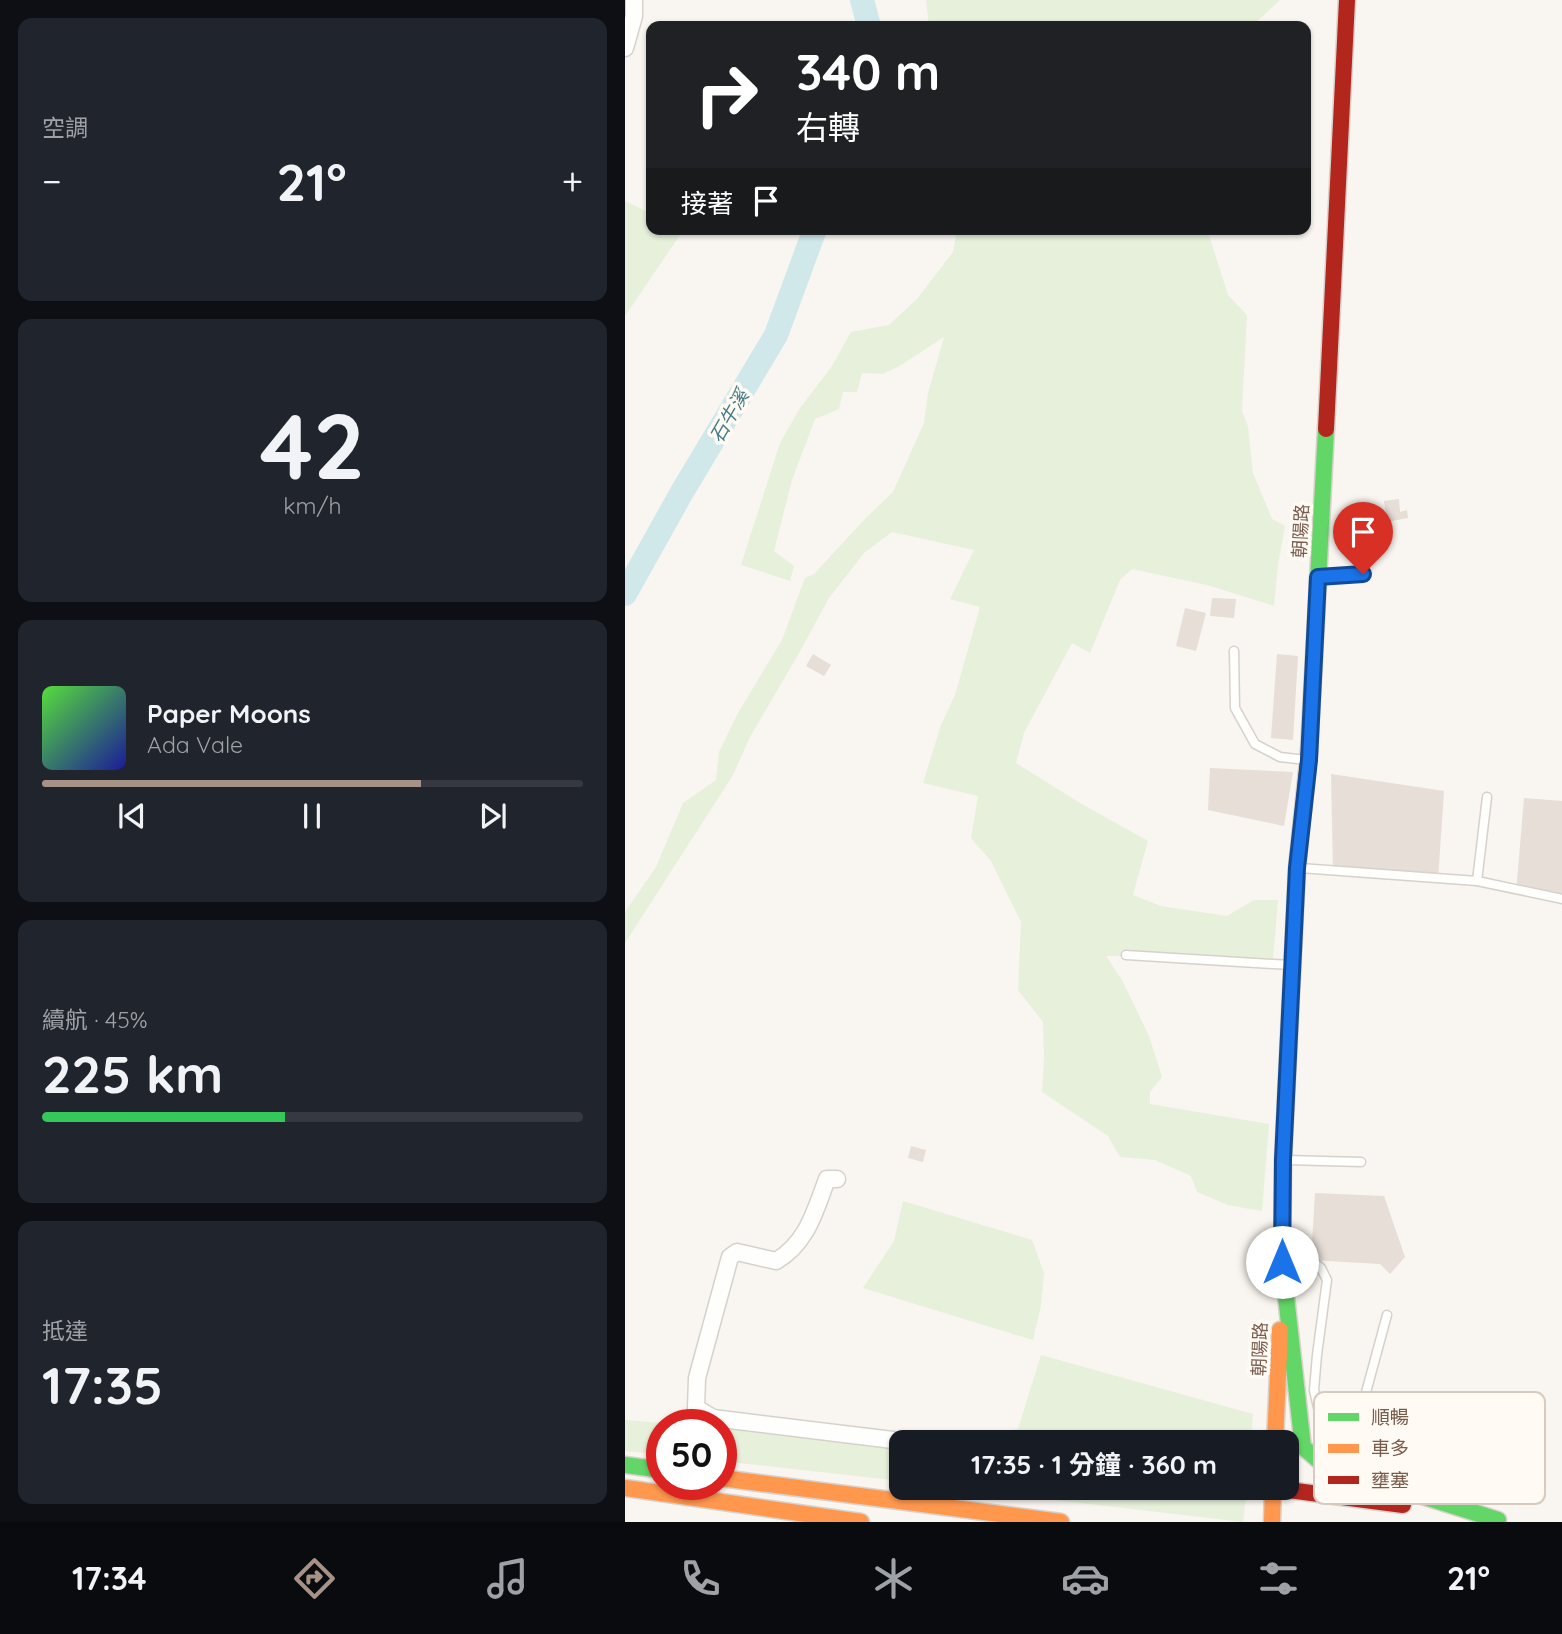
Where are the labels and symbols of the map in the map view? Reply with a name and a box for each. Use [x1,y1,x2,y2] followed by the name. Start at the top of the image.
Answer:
[704,383,755,447] water label: 石牛溪
[1333,502,1393,574] pin
[1288,503,1313,559] street label: 朝陽路
[1245,1225,1319,1299] position arrow
[1247,1322,1272,1376] street label: 朝陽路
[1314,1392,1545,1504] legend
[1371,1405,1409,1429] text: 順暢
[646,1409,737,1500] speed limit sign: 50
[1371,1436,1409,1460] text: 車多
[1371,1468,1409,1492] text: 壅塞

